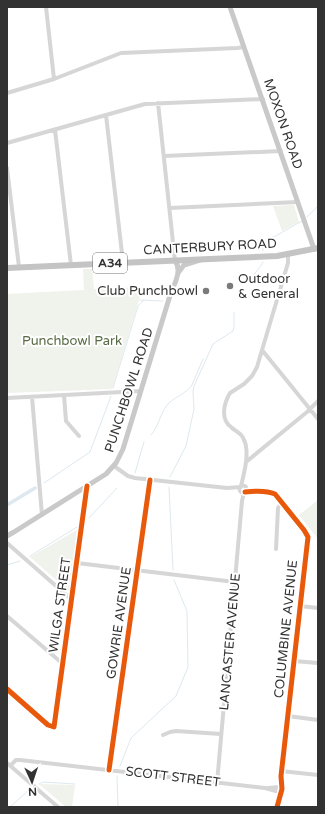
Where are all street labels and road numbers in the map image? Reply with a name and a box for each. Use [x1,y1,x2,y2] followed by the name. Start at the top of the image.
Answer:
[260,77,306,172] street label: MOXON ROAD
[143,236,277,258] street label: CANTERBURY ROAD
[93,253,127,273] road number: A34
[101,325,157,455] street label: PUNCHBOWL ROAD
[45,556,75,654] street label: WILGA STREET
[271,559,301,699] street label: COLUMBINE AVENUE
[103,566,135,680] street label: GOWRIE AVENUE
[216,573,244,711] street label: LANCASTER AVENUE
[125,763,221,791] street label: SCOTT STREET

